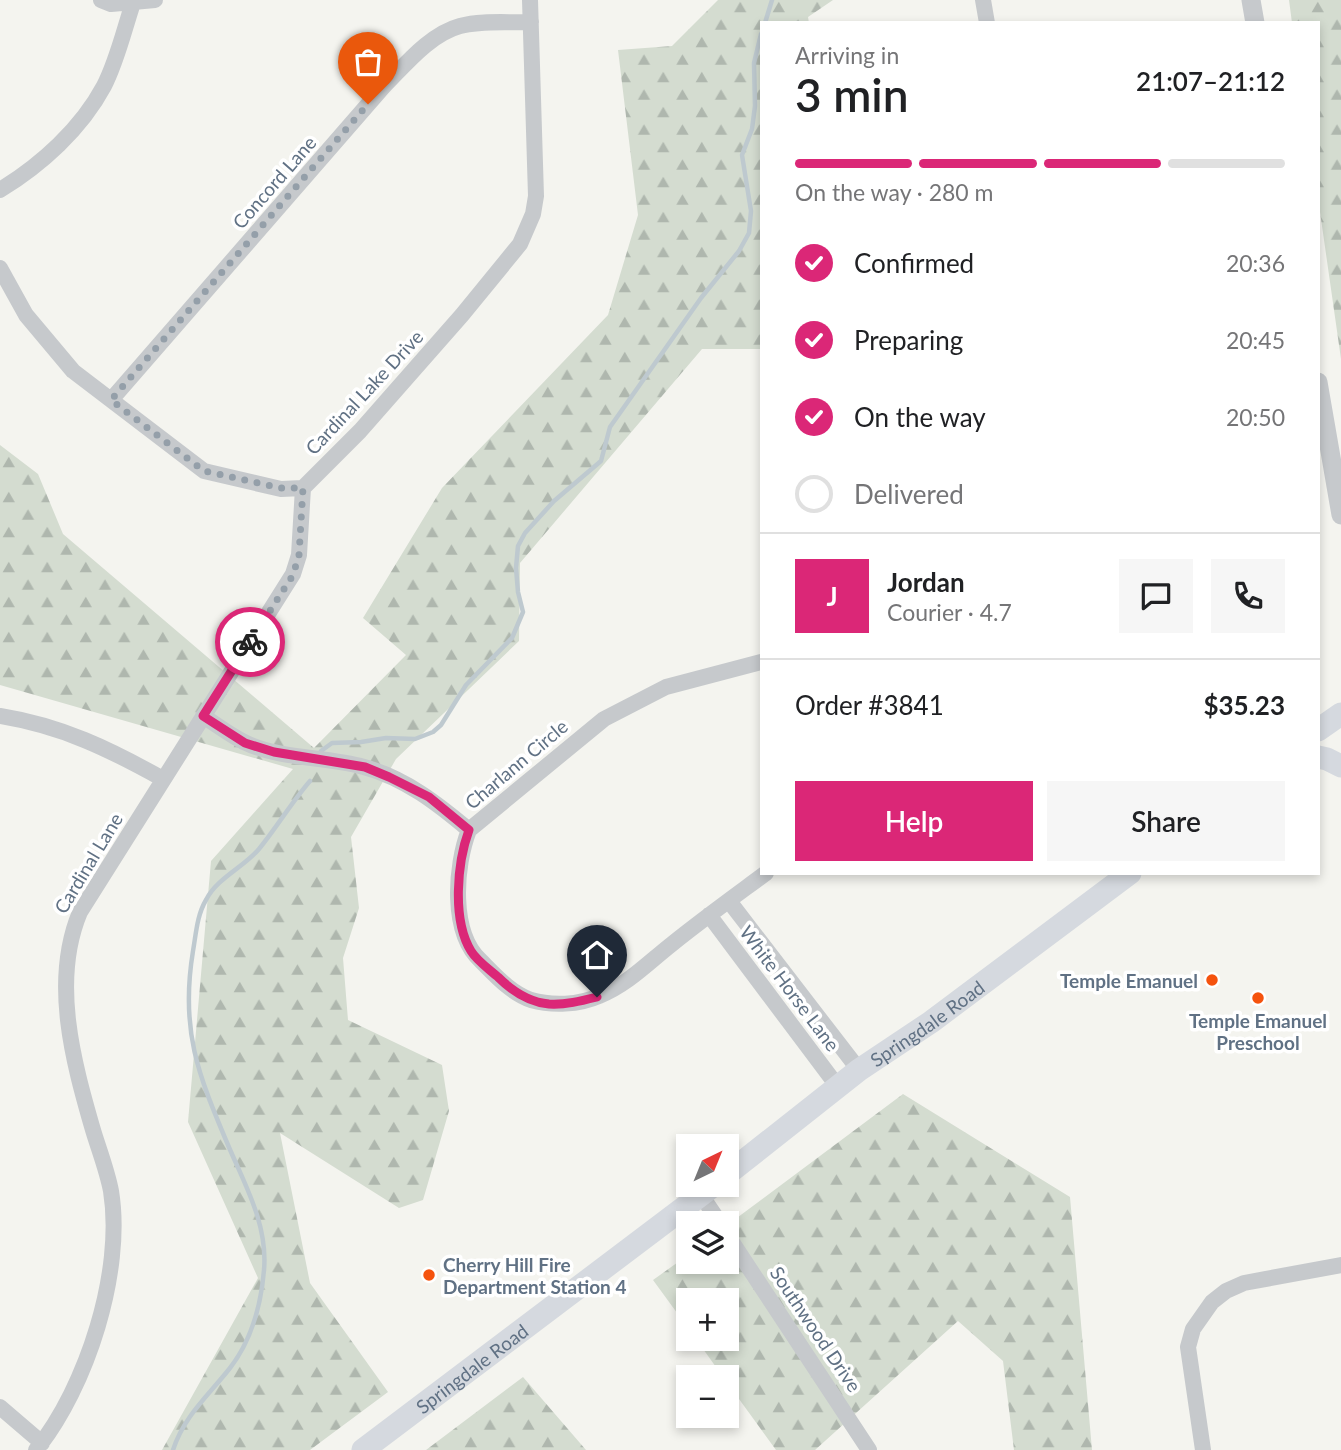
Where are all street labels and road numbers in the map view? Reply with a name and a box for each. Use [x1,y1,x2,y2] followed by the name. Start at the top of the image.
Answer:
[227,131,321,233] street label: Concord Lane
[300,325,428,459] street label: Cardinal Lake Drive
[460,714,572,814] street label: Charlann Circle
[49,809,127,917] street label: Cardinal Lane
[735,921,845,1055] street label: White Horse Lane
[865,975,988,1071] street label: Springdale Road
[766,1262,866,1396] street label: Southwood Drive
[411,1318,532,1418] street label: Springdale Road

